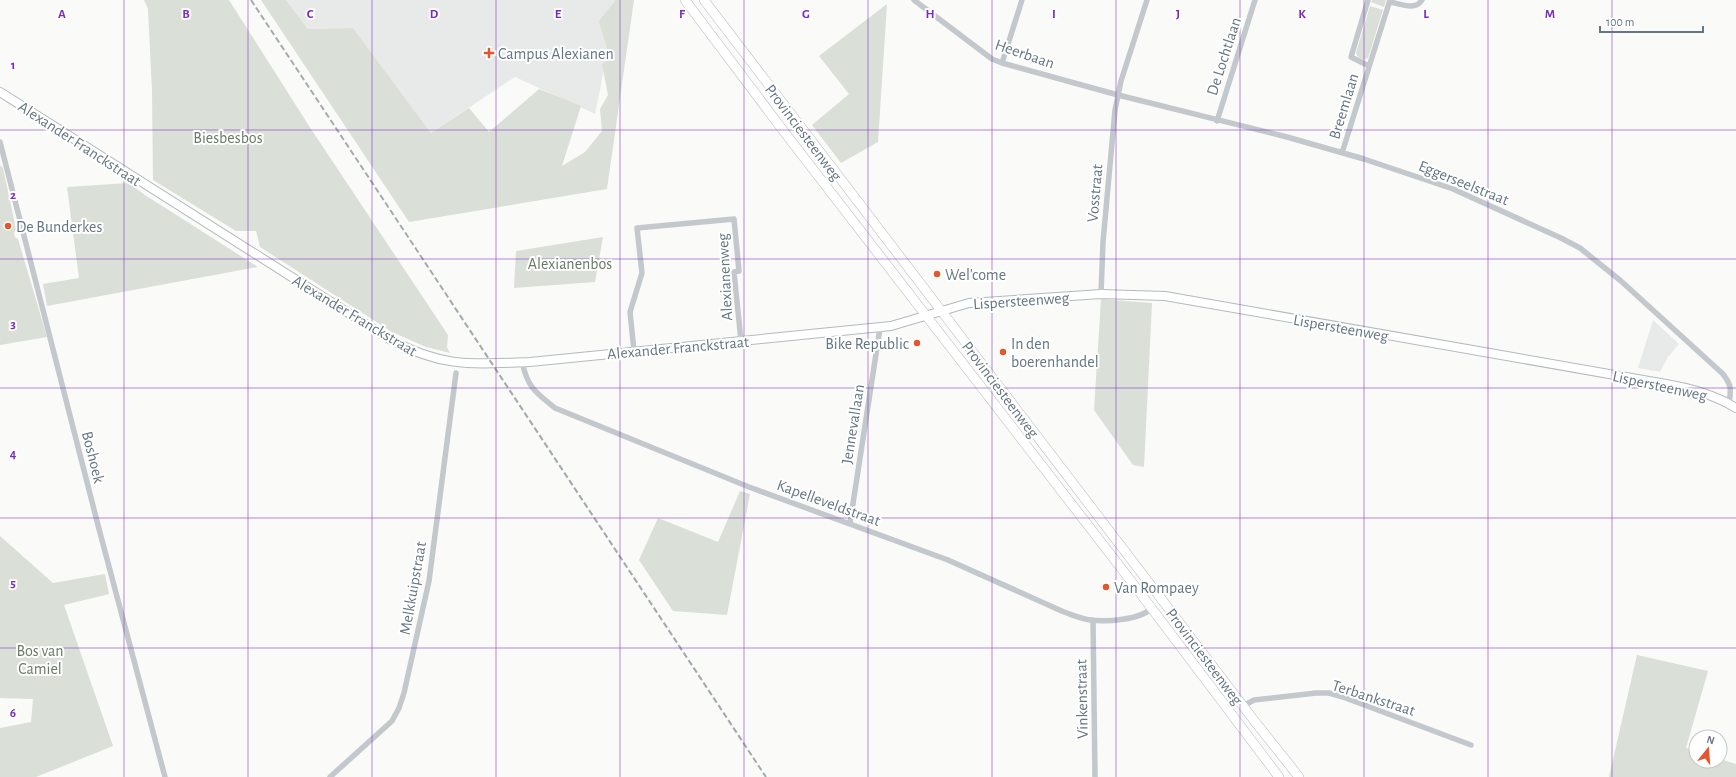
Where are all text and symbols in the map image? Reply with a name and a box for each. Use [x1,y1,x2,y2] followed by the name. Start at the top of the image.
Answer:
[58,8,66,21] text: A
[182,8,190,21] text: B
[307,8,314,21] text: C
[430,8,439,21] text: D
[555,8,562,21] text: E
[679,8,686,21] text: F
[802,8,810,21] text: G
[925,8,935,21] text: H
[1052,8,1056,21] text: I
[1176,8,1180,21] text: J
[1298,8,1306,21] text: K
[1423,8,1429,21] text: L
[1545,8,1555,21] text: M
[1600,8,1703,34] scale bar
[1204,15,1244,97] street label: De Lochtlaan
[1606,16,1634,28] text: 100 m
[993,36,1056,72] street label: Heerbaan
[498,46,614,62] place label: Campus Alexianen
[483,47,495,59] marker: Campus Alexianen
[11,59,15,72] text: 1
[1326,71,1362,141] street label: Breemlaan
[762,81,845,184] street label: Provinciesteenweg
[15,98,144,189] street label: Alexander Franckstraat
[193,130,263,146] park label: Biesbesbos
[1416,158,1511,208] street label: Eggerseelstraat
[1084,163,1105,223] street label: Vosstraat
[10,189,16,202] text: 2
[16,219,102,235] place label: De Bunderkes
[3,221,13,231] marker: De Bunderkes
[715,232,735,321] street label: Alexianenweg
[528,256,612,272] park label: Alexianenbos
[945,267,1006,283] place label: Wel'come
[932,269,942,279] marker: Wel'come
[289,272,420,359] street label: Alexander Franckstraat
[973,290,1070,312] street label: Lispersteenweg
[1292,312,1390,344] street label: Lispersteenweg
[10,318,16,331] text: 3
[606,334,750,362] street label: Alexander Franckstraat
[825,336,909,352] place label: Bike Republic
[1011,336,1099,370] place label: In den boerenhandel
[912,338,922,348] marker: Bike Republic
[959,338,1042,441] street label: Provinciesteenweg
[998,347,1008,357] marker: In den boerenhandel
[1611,368,1709,404] street label: Lispersteenweg
[839,383,867,465] street label: Jennevallaan
[79,430,107,486] street label: Boshoek
[10,448,17,461] text: 4
[775,477,883,529] street label: Kapelleveldstraat
[397,540,429,636] street label: Melkkuipstraat
[10,577,16,590] text: 5
[1114,580,1199,597] place label: Van Rompaey
[1101,582,1111,592] marker: Van Rompaey
[1163,605,1246,708] street label: Provinciesteenweg
[17,643,63,677] park label: Bos van Camiel
[1073,659,1091,739] street label: Vinkenstraat
[1330,677,1417,719] street label: Terbankstraat
[10,707,16,720] text: 6
[1688,729,1728,769] north arrow
[1706,734,1716,746] text: N

